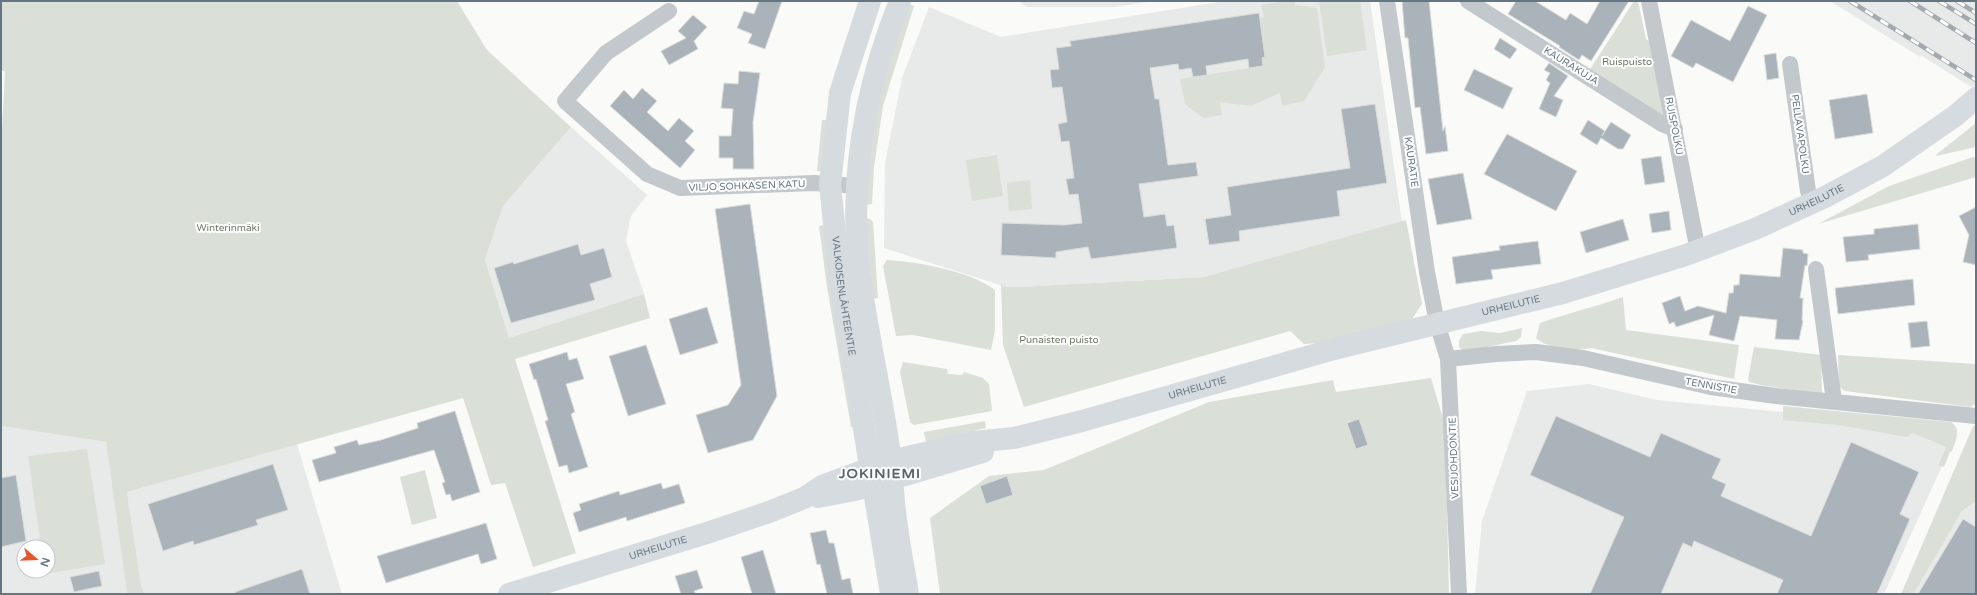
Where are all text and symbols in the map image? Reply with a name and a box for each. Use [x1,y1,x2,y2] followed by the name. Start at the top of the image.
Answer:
[1541,44,1601,88] street label: KAURAKUJA
[1602,56,1652,68] park label: Ruispuisto
[1788,93,1812,175] street label: PELLAVAPOLKU
[1663,96,1685,156] street label: RUISPOLKU
[1402,136,1420,188] street label: KAURATIE
[688,178,806,194] street label: VILJO SOHKASEN KATU
[1787,182,1846,219] street label: URHEILUTIE
[196,222,260,234] park label: Winterinmäki
[829,236,858,356] street label: VALKOISENLÄHTEENTIE
[1480,293,1541,319] street label: URHEILUTIE
[1019,334,1099,346] park label: Punaisten puisto
[1167,374,1228,402] street label: URHEILUTIE
[1684,376,1738,396] street label: TENNISTIE
[1447,417,1461,499] street label: VESIJOHDONTIE
[838,465,921,482] district label: JOKINIEMI
[628,533,689,563] street label: URHEILUTIE
[16,539,56,579] north arrow
[37,556,53,568] text: N

